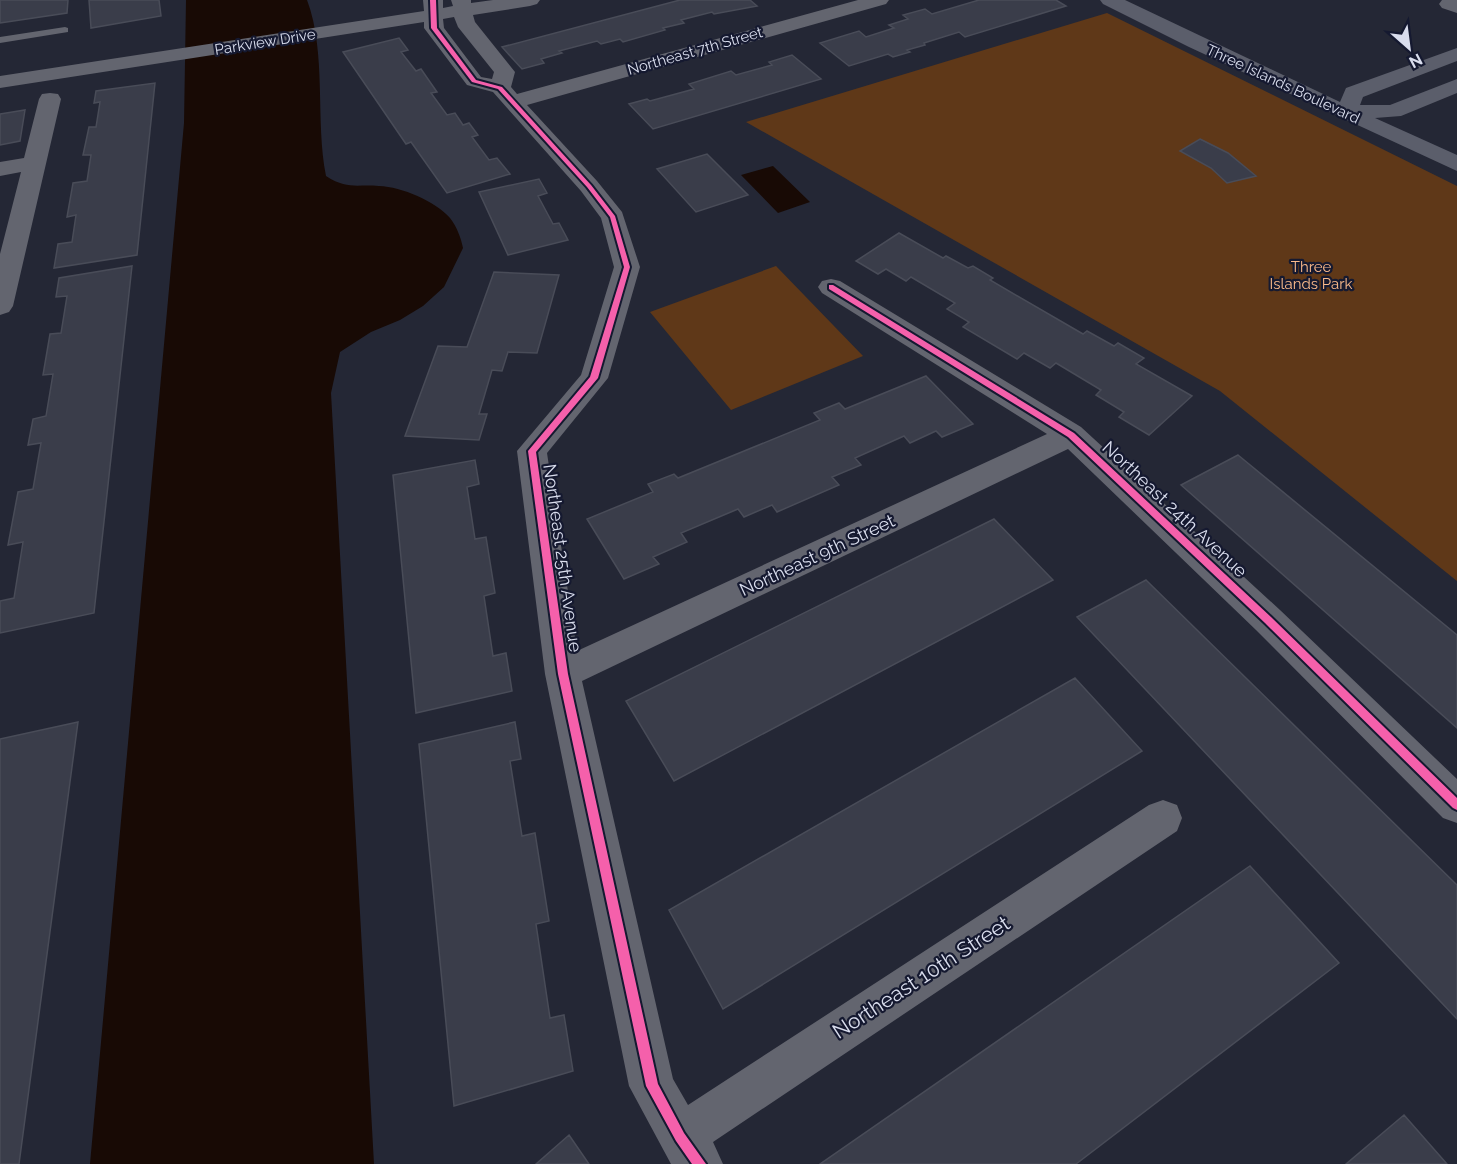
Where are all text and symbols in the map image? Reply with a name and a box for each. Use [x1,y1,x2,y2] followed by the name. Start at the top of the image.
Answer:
[1379,18,1439,78] north arrow
[625,23,765,79] street label: Northeast 7th Street
[213,25,317,59] street label: Parkview Drive
[1203,40,1363,128] street label: Three Islands Boulevard
[1406,50,1426,72] text: N
[1270,258,1353,293] park label: Three Islands Park
[1098,437,1252,582] street label: Northeast 24th Avenue
[539,463,587,654] street label: Northeast 25th Avenue
[736,510,898,600] street label: Northeast 9th Street
[828,910,1014,1044] street label: Northeast 10th Street

